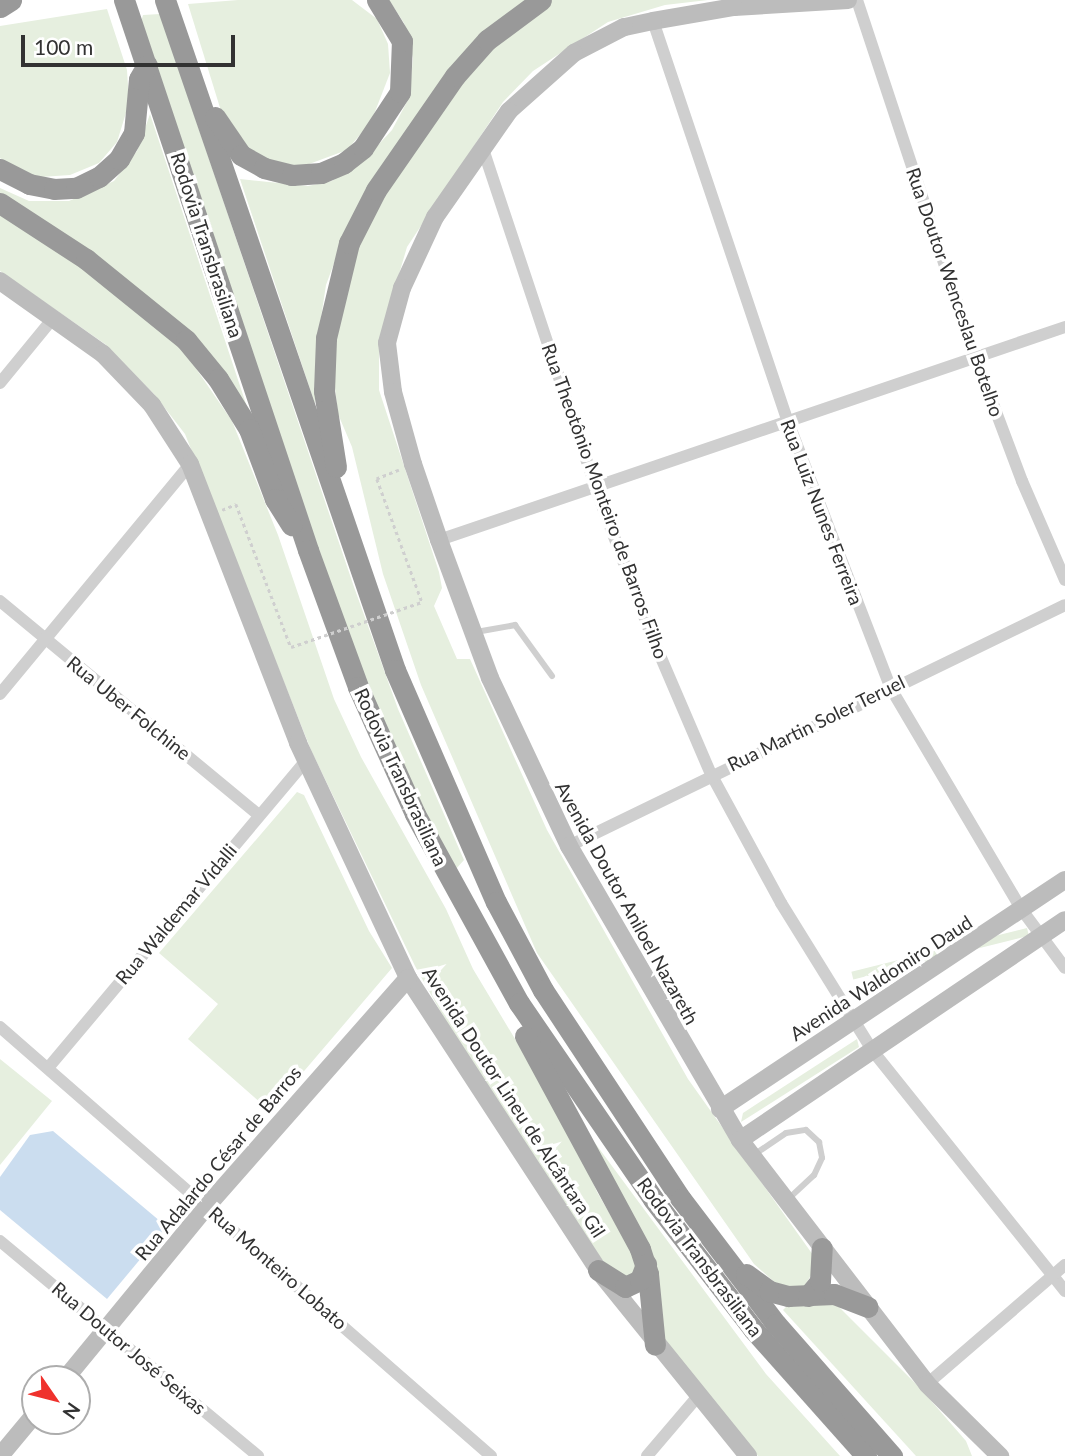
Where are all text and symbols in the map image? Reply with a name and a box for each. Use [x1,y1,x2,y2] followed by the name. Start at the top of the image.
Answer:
[24,21,238,65] scale bar
[34,34,93,59] text: 100 m
[166,149,248,341] street label: Rodovia Transbrasiliana
[901,164,1009,420] street label: Rua Doutor Wenceslau Botelho
[537,340,673,662] street label: Rua Theotônio Monteiro de Barros Filho
[776,416,868,608] street label: Rua Luiz Nunes Ferreira
[62,651,196,765] street label: Rua Uber Folchine
[723,670,909,776] street label: Rua Martin Soler Teruel
[350,684,452,870] street label: Rodovia Transbrasiliana
[550,777,704,1029] street label: Avenida Doutor Aniloel Nazareth
[110,839,242,989] street label: Rua Waldemar Vidalli
[785,910,977,1046] street label: Avenida Waldomiro Daud
[418,962,610,1242] street label: Avenida Doutor Lineu de Alcântara Gil
[130,1061,306,1265] street label: Rua Adalardo César de Barros
[632,1173,768,1341] street label: Rodovia Transbrasiliana
[204,1202,352,1334] street label: Rua Monteiro Lobato
[47,1277,211,1419] street label: Rua Doutor José Seixas
[21,1365,91,1435] north arrow
[58,1399,86,1424] text: N

